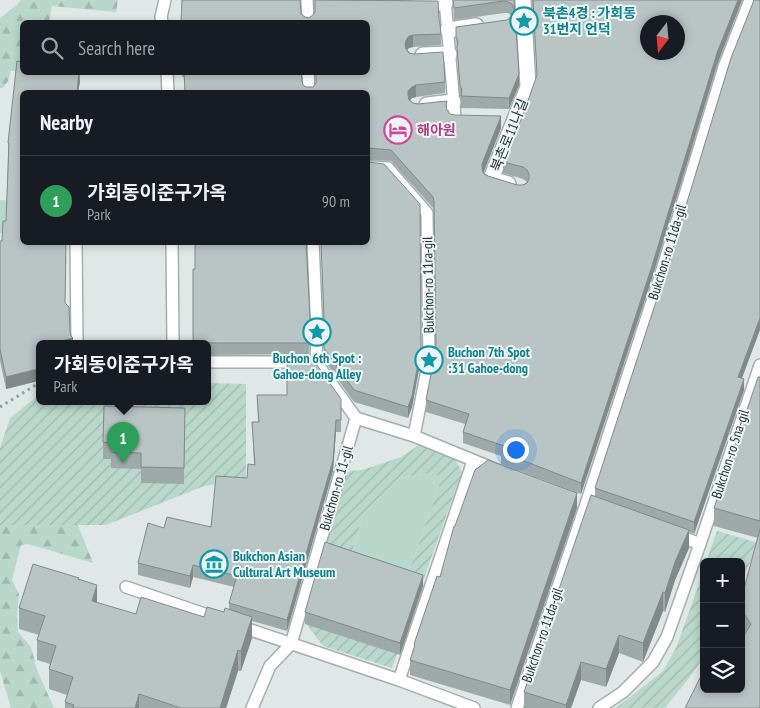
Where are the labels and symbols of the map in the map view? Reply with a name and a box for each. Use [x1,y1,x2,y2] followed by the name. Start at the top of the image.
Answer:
[543,4,636,38] place label: 북촌4경 : 가회동 31번지 언덕
[509,6,539,36] place icon: 북촌4경 : 가회동 31번지 언덕
[640,15,685,60] north arrow
[486,96,532,174] street label: 북촌로11나길
[383,115,413,145] hotel icon: 해아원
[417,121,456,139] place label: 해아원
[644,201,690,302] street label: Bukchon-ro 11da-gil
[418,236,438,333] street label: Bukchon-ro 11ra-gil
[302,317,332,347] place icon: Buchon 6th Spot : Gahoe-dong Alley
[448,343,530,377] place label: Buchon 7th Spot :31 Gahoe-dong
[414,345,444,375] place icon: Buchon 7th Spot :31 Gahoe-dong
[273,349,362,383] place label: Buchon 6th Spot : Gahoe-dong Alley
[707,406,753,501] street label: Bukchon-ro 5na-gil
[107,422,139,463] pin: 1
[503,437,529,463] your location
[315,443,357,532] street label: Bukchon-ro 11-gil
[233,547,335,581] place label: Bukchon Asian Cultural Art Museum
[199,549,229,579] museum icon: Bukchon Asian Cultural Art Museum
[517,585,567,685] street label: Bukchon-ro 11da-gil

